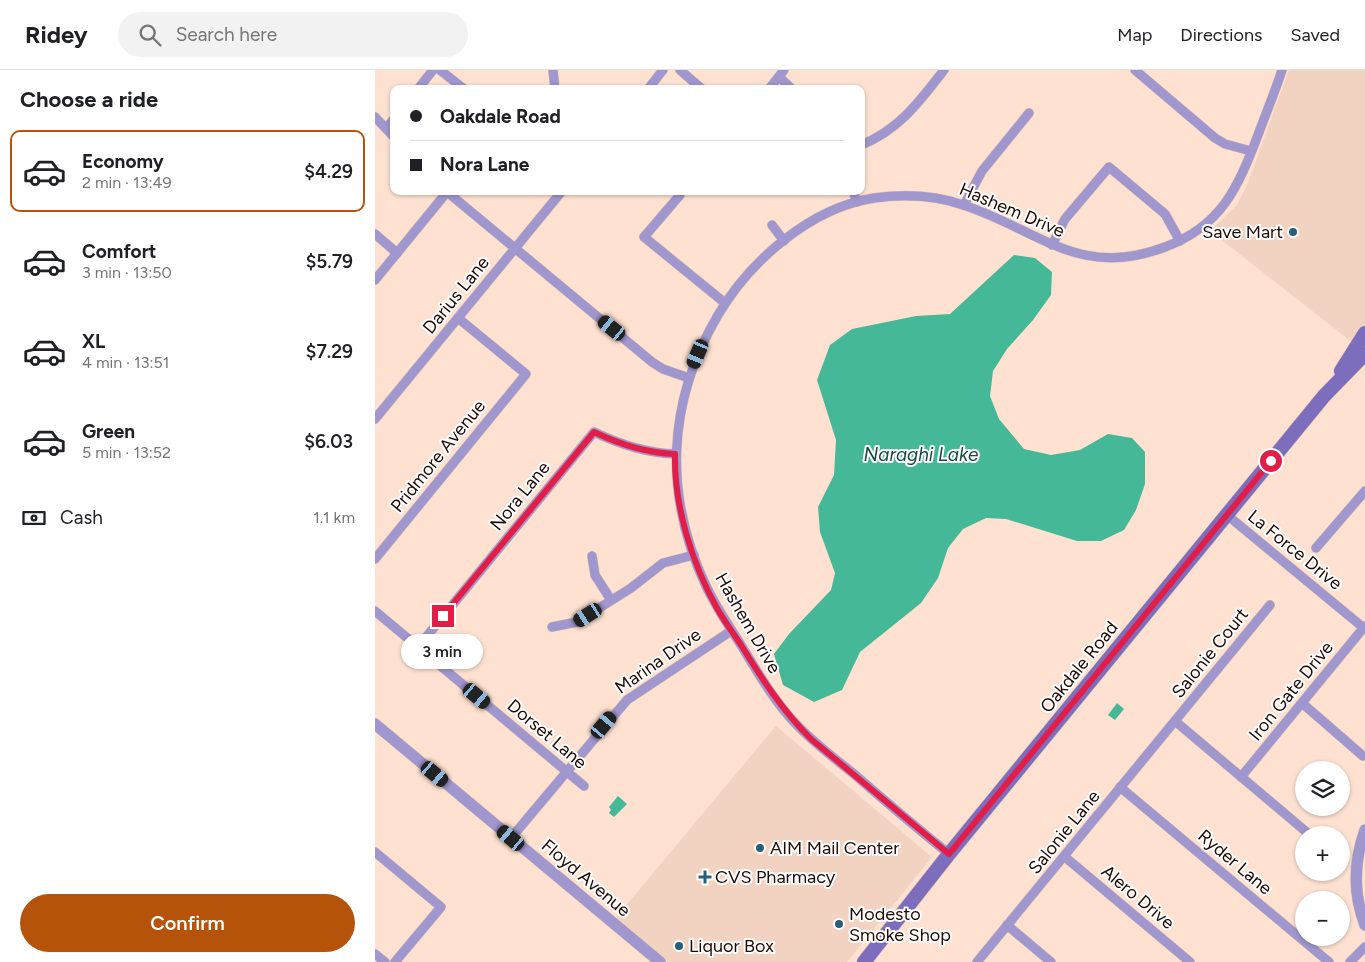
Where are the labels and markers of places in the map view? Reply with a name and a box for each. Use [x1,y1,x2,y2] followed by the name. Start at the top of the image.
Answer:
[1202,221,1283,243] place label: Save Mart
[1287,226,1299,238] marker: Save Mart
[770,837,899,859] place label: AIM Mail Center
[754,842,766,854] marker: AIM Mail Center
[715,866,836,888] place label: CVS Pharmacy
[699,871,711,883] marker: CVS Pharmacy
[849,903,951,946] place label: Modesto Smoke Shop
[833,918,845,930] marker: Modesto Smoke Shop
[689,935,774,957] place label: Liquor Box
[673,940,685,952] marker: Liquor Box

